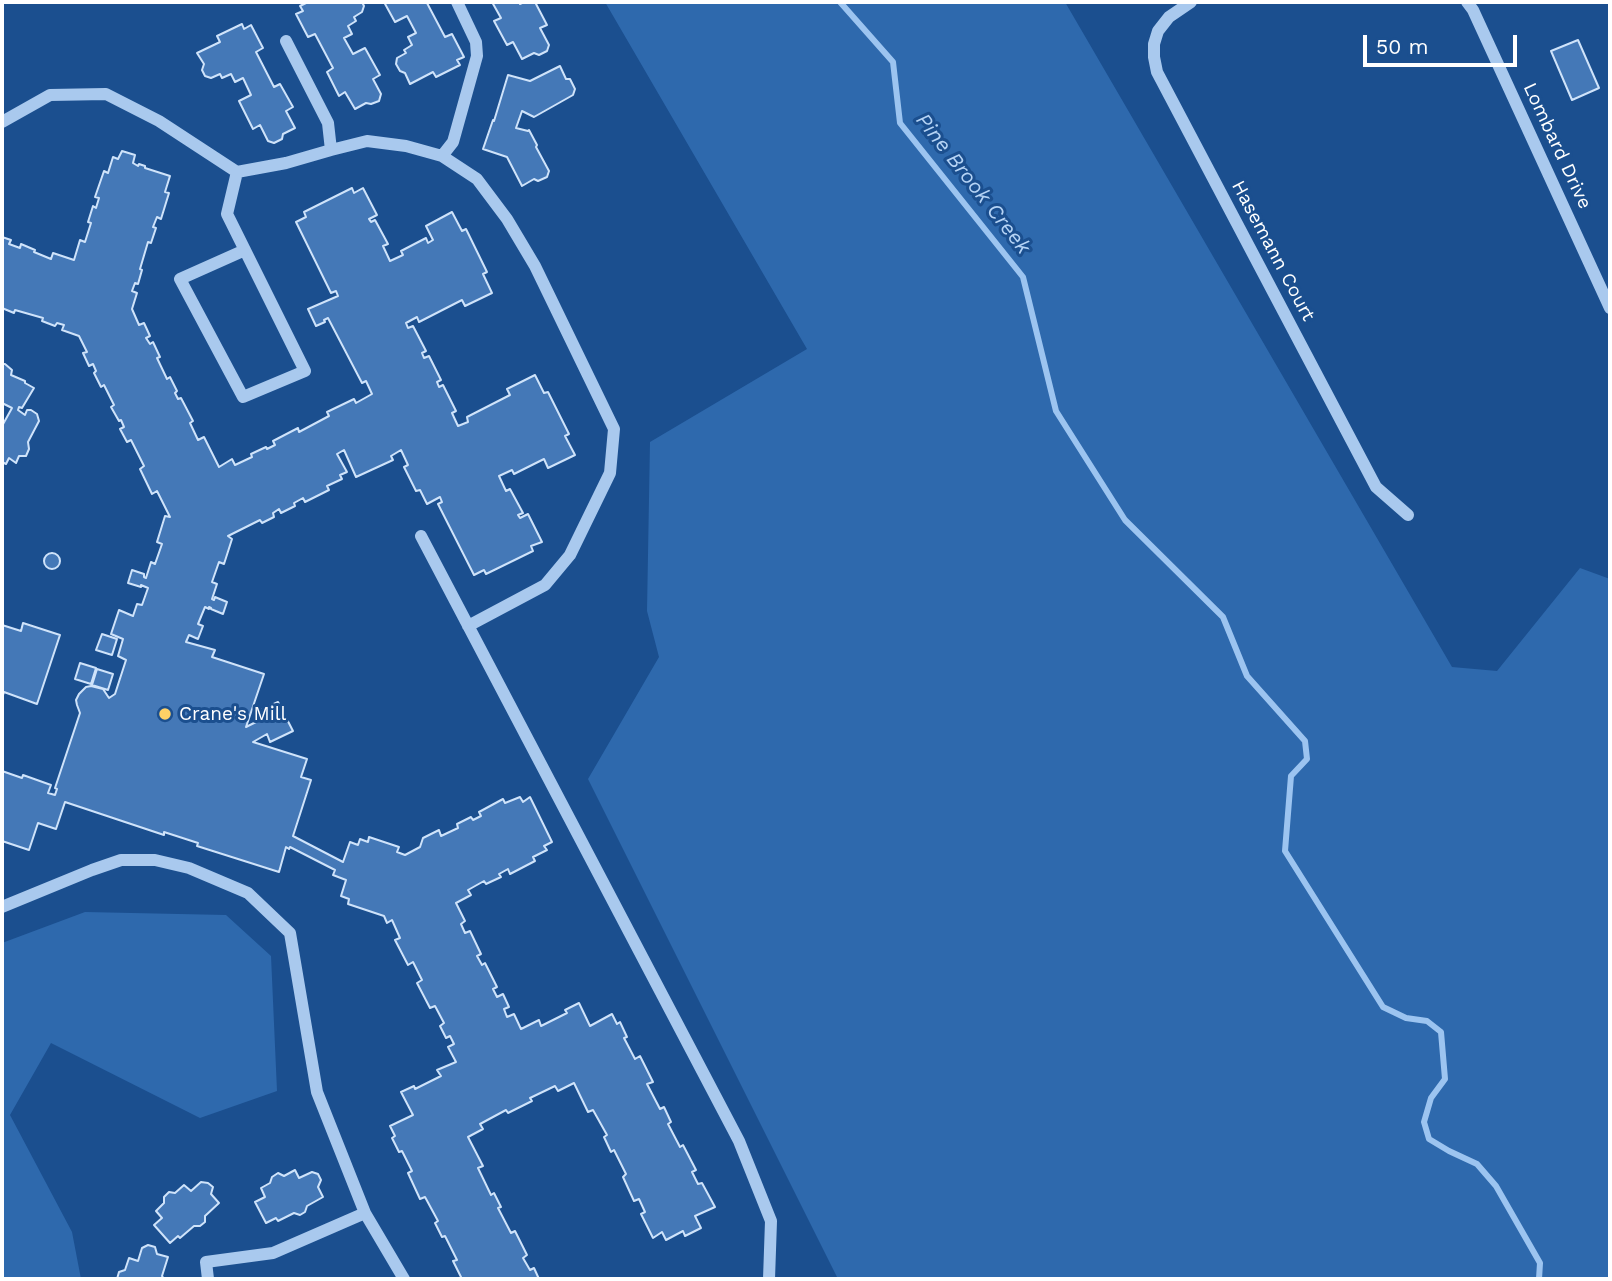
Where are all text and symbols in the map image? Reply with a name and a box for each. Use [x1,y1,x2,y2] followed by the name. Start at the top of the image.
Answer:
[1367,21,1521,65] scale bar
[1376,34,1428,59] text: 50 m
[1518,79,1596,213] street label: Lombard Drive
[910,108,1036,260] water label: Pine Brook Creek
[1226,177,1320,325] street label: Hasemann Court
[179,703,286,725] place label: Crane's Mill
[157,706,173,722] marker: Crane's Mill

